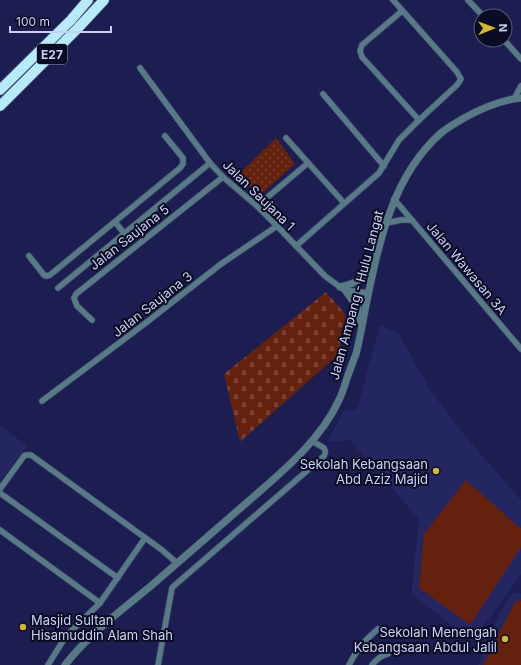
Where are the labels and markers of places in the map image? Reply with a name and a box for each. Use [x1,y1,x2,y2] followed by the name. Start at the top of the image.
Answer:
[300,456,428,487] place label: Sekolah Kebangsaan Abd Aziz Majid
[431,466,441,476] marker: Sekolah Kebangsaan Abd Aziz Majid
[31,612,173,643] place label: Masjid Sultan Hisamuddin Alam Shah
[18,622,28,632] marker: Masjid Sultan Hisamuddin Alam Shah
[354,624,497,655] place label: Sekolah Menengah Kebangsaan Abdul Jalil
[500,634,510,644] marker: Sekolah Menengah Kebangsaan Abdul Jalil

